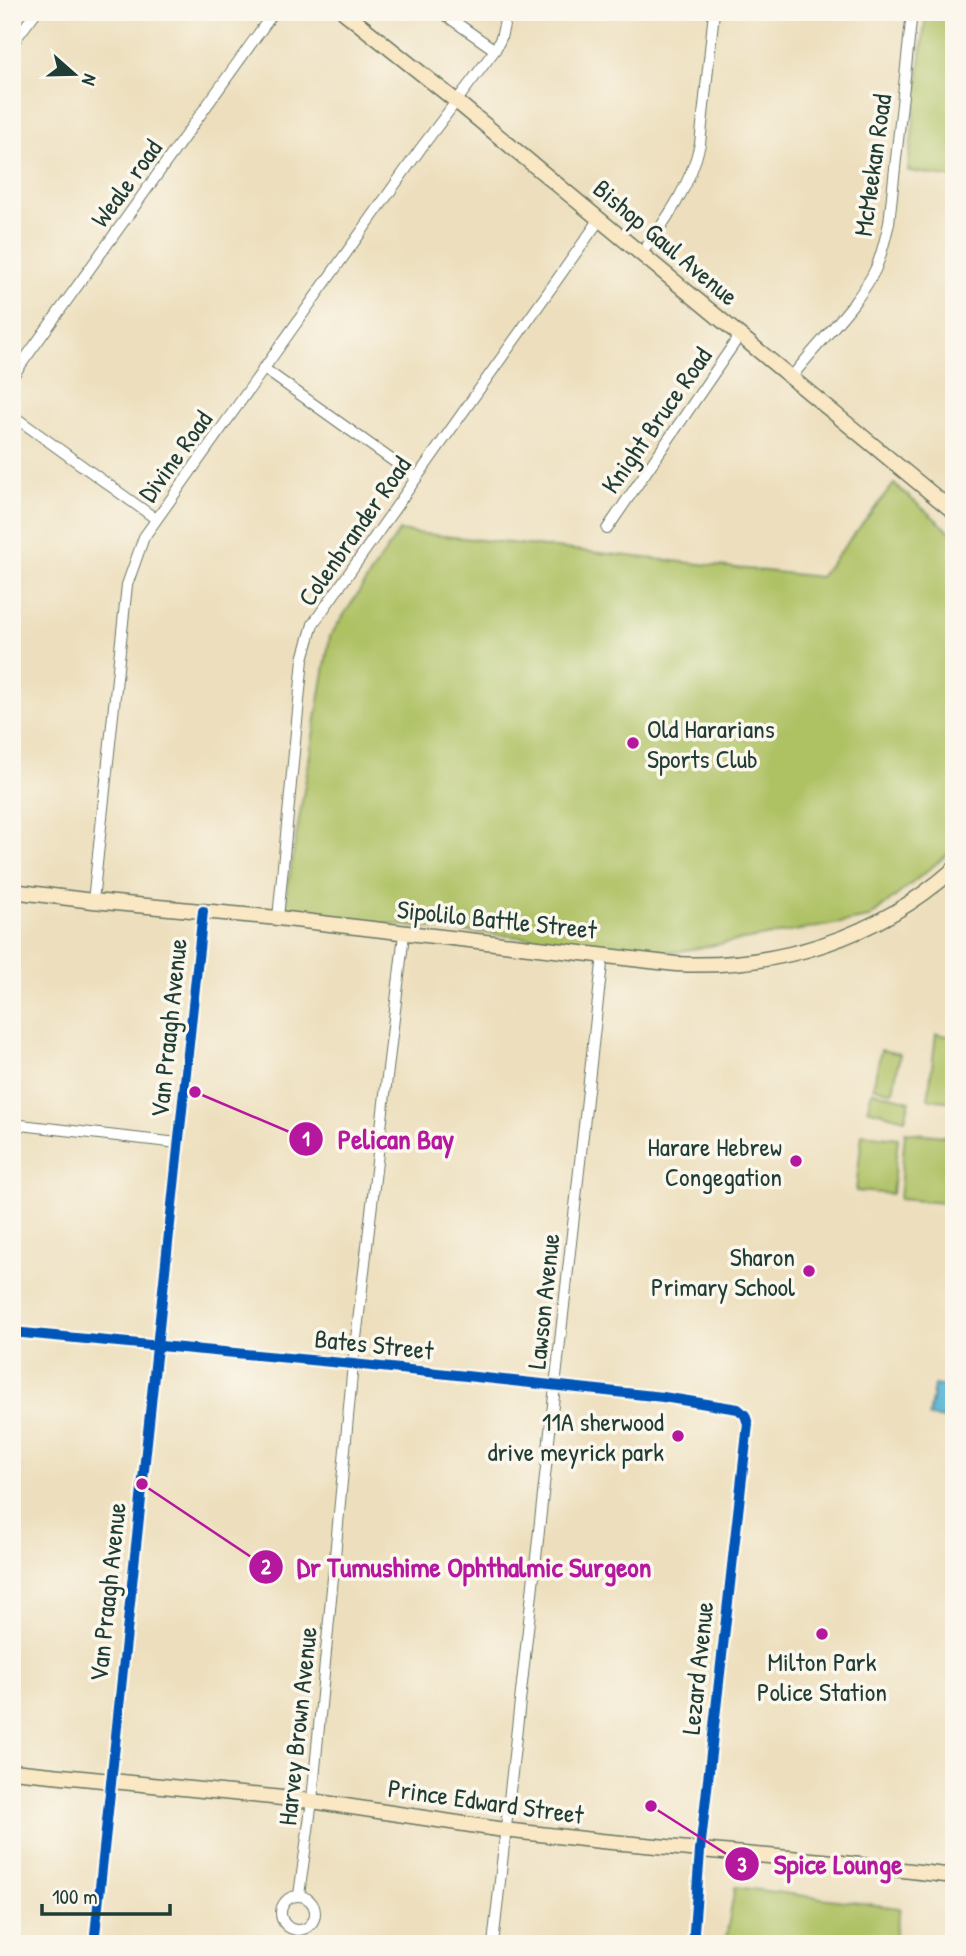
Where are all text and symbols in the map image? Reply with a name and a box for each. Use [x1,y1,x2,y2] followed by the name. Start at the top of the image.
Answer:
[38,38,108,108] north arrow
[76,71,104,89] text: N
[845,92,899,238] street label: McMeekan Road
[82,132,170,234] street label: Weale road
[586,171,746,313] street label: Bishop Gaul Avenue
[593,340,719,500] street label: Knight Bruce Road
[130,403,220,509] street label: Divine Road
[289,449,419,613] street label: Colenbrander Road
[647,711,775,776] place label: Old Hararians Sports Club
[625,735,641,751] marker: Old Hararians Sports Club
[395,891,600,947] street label: Sipolilo Battle Street
[141,937,195,1119] street label: Van Praagh Avenue
[289,1115,468,1164] callout: Pelican Bay
[338,1120,454,1159] text: Pelican Bay
[302,1124,310,1153] text: 1
[647,1129,782,1194] place label: Harare Hebrew Congegation
[788,1153,804,1169] marker: Harare Hebrew Congegation
[518,1232,568,1370] street label: Lawson Avenue
[651,1239,795,1304] place label: Sharon Primary School
[801,1263,817,1279] marker: Sharon Primary School
[313,1320,436,1368] street label: Bates Street
[487,1404,664,1469] place label: 11A sherwood drive meyrick park
[670,1428,686,1444] marker: 11A sherwood drive meyrick park
[80,1501,134,1683] street label: Van Praagh Avenue
[248,1543,666,1592] callout: Dr Tumushime Ophthalmic Surgeon
[297,1548,651,1587] text: Dr Tumushime Ophthalmic Surgeon
[261,1552,271,1581] text: 2
[673,1600,721,1736] street label: Lezard Avenue
[269,1625,325,1827] street label: Harvey Brown Avenue
[814,1626,830,1642] marker: Milton Park Police Station
[757,1644,887,1709] place label: Milton Park Police Station
[386,1770,587,1832] street label: Prince Edward Street
[724,1840,916,1889] callout: Spice Lounge
[774,1845,903,1884] text: Spice Lounge
[737,1850,747,1879] text: 3
[42,1872,170,1916] scale bar
[52,1882,98,1911] text: 100 m

